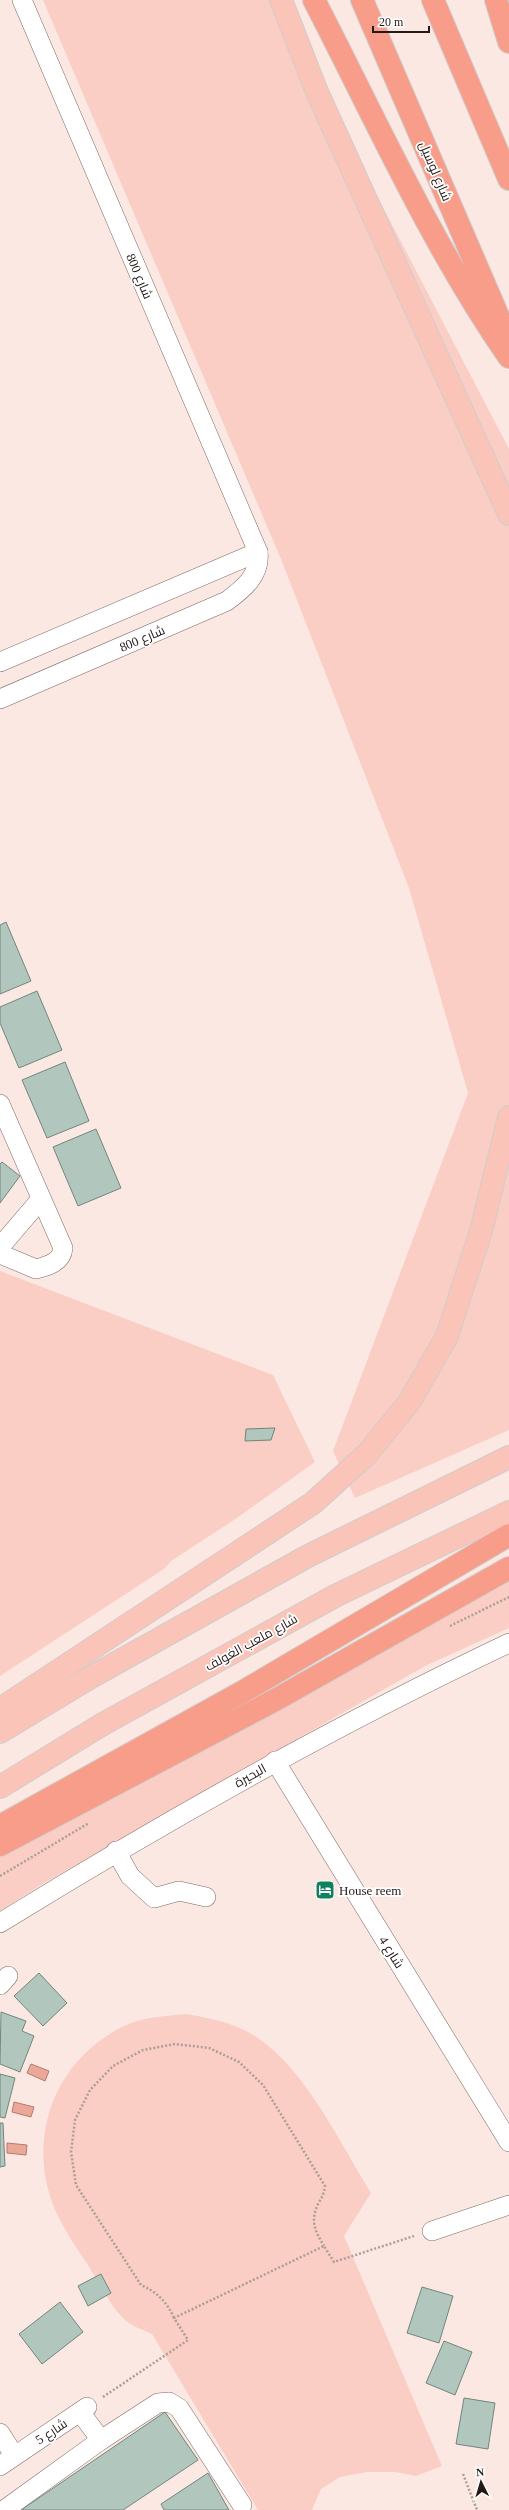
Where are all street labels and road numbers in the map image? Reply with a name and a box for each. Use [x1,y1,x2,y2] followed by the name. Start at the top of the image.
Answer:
[415,139,455,204] street label: شارع لوسيل
[122,251,156,302] street label: شارع 800
[117,622,168,656] street label: شارع 800
[203,1611,300,1675] street label: شارع ملعب الغولف
[232,1761,269,1790] street label: البحيرة
[375,1933,407,1972] street label: شارع 4
[33,2416,71,2448] street label: شارع 5

